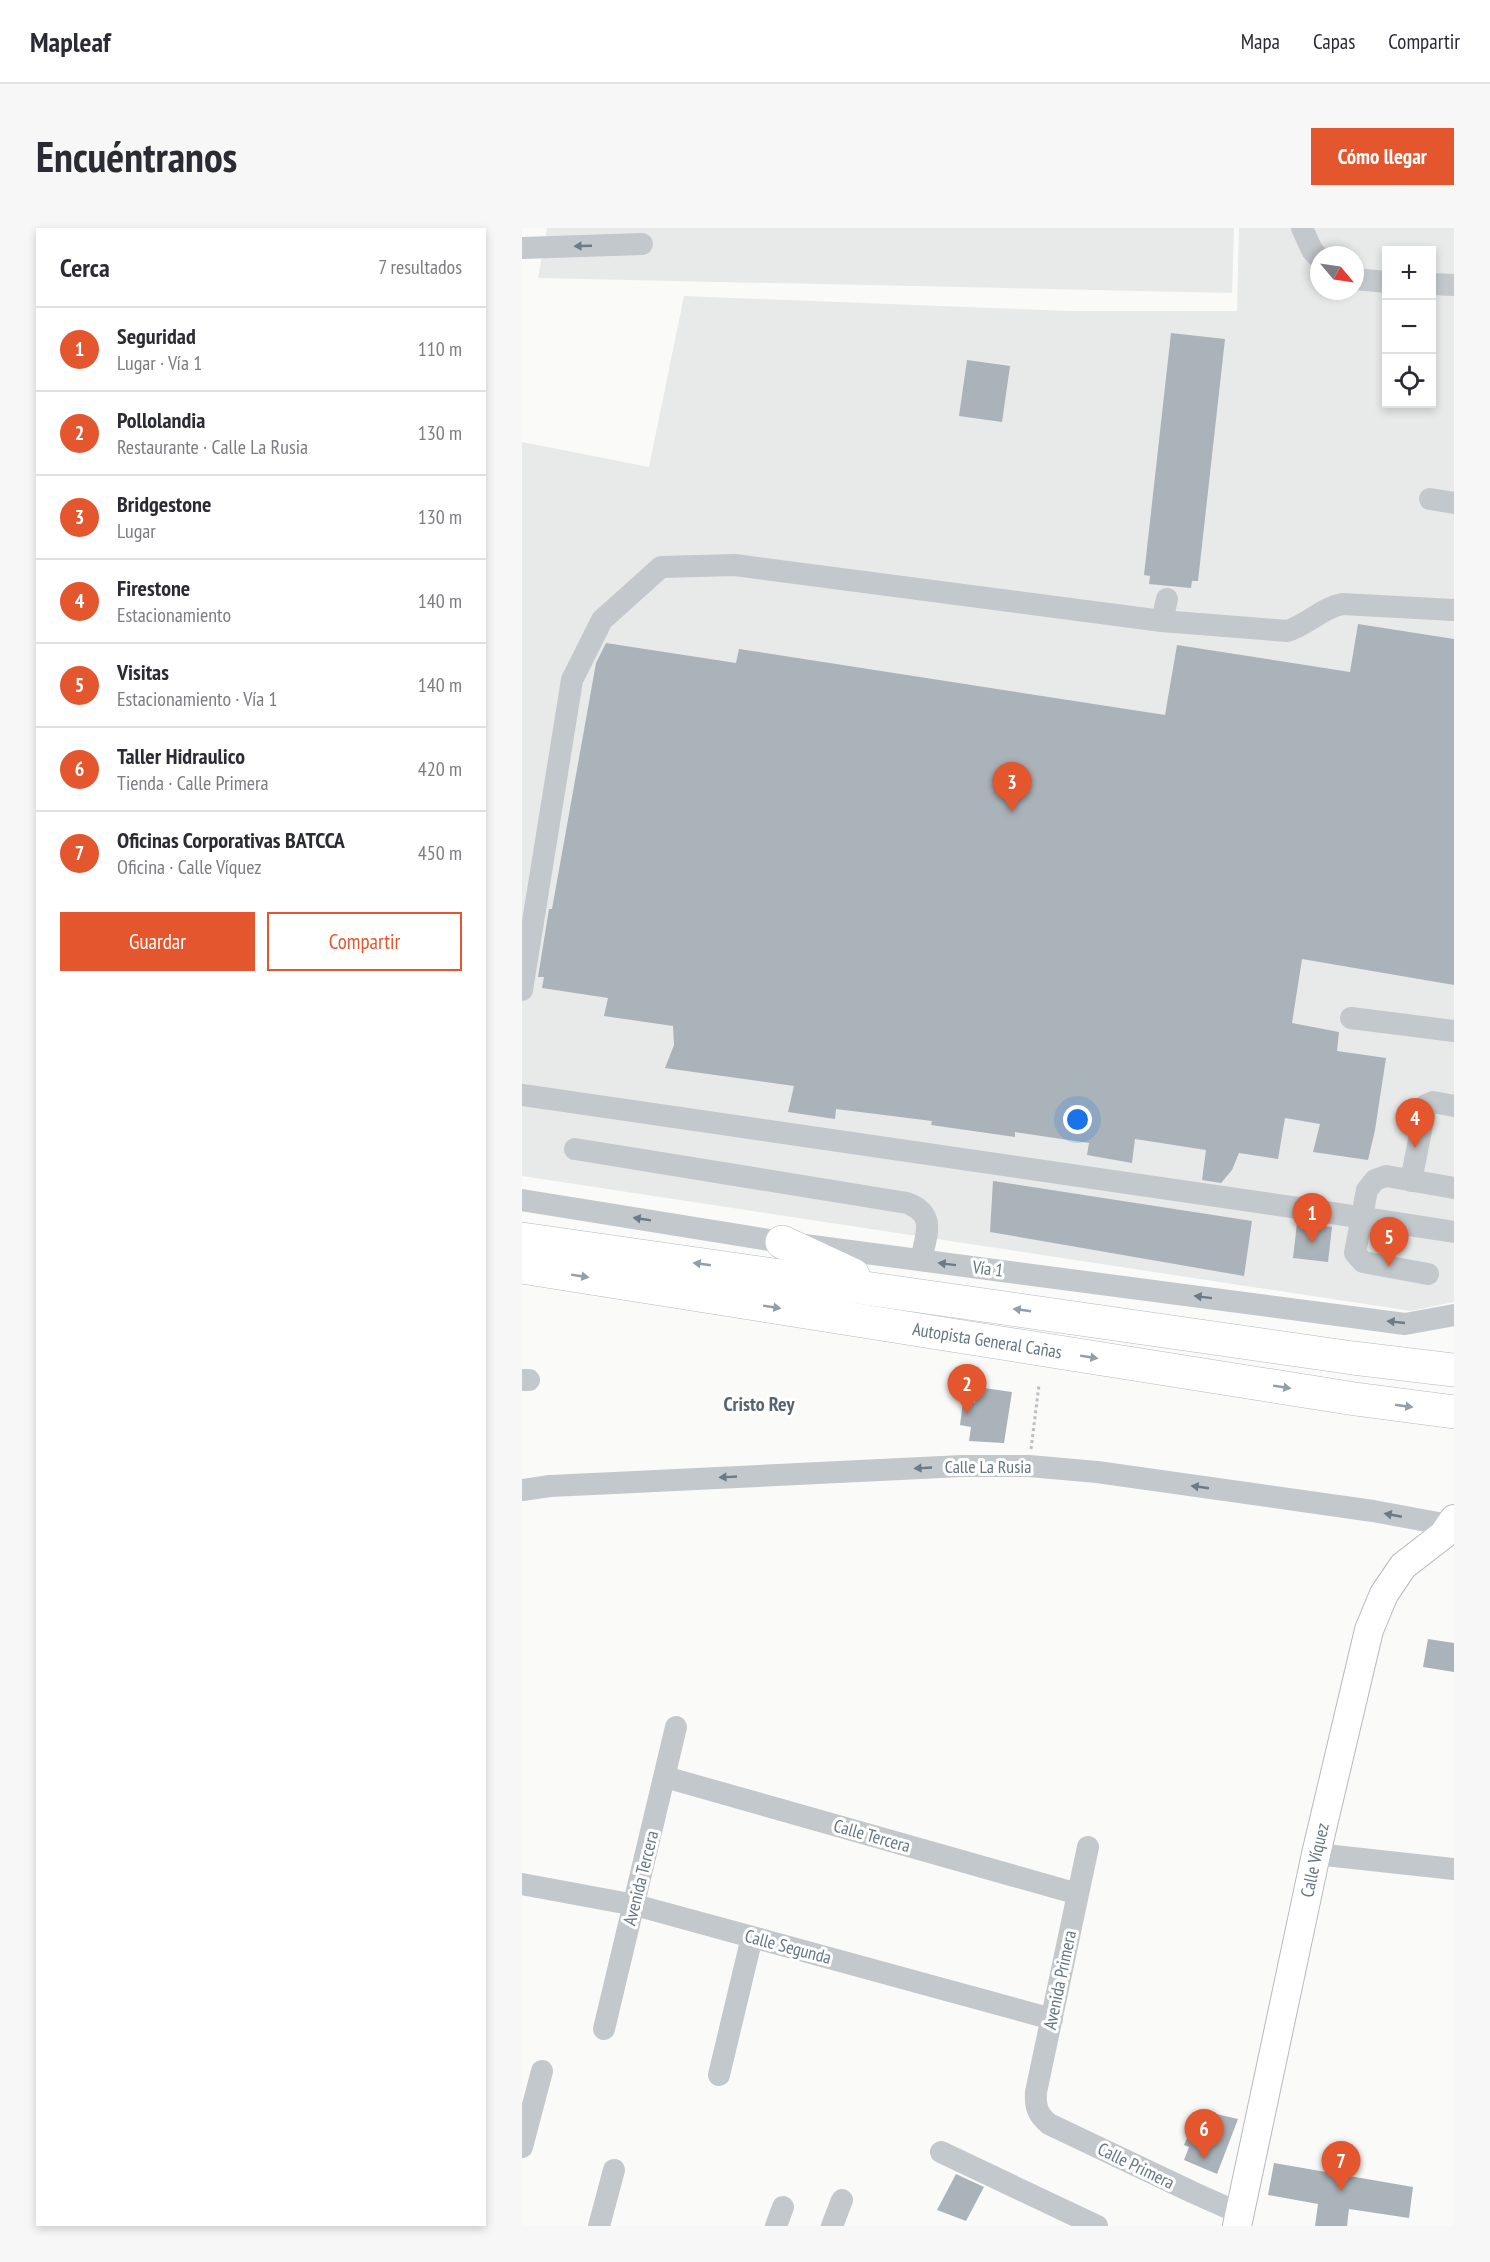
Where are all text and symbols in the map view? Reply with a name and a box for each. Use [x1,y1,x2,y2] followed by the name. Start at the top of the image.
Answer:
[30,23,111,60] text: Mapleaf
[1241,28,1280,55] text: Mapa
[1313,28,1355,55] text: Capas
[1388,28,1460,55] text: Compartir
[1311,128,1454,185] button: Cómo llegar
[36,129,237,184] text: Encuéntranos
[574,241,593,251] one-way arrow
[1310,246,1364,300] north arrow
[1382,246,1436,408] map controls
[1382,246,1436,300] button: +
[60,251,110,284] text: Cerca
[378,254,462,280] text: 7 resultados
[1382,300,1436,354] button: −
[117,322,196,350] text: Seguridad
[75,336,84,362] text: 1
[418,336,462,362] text: 110 m
[117,350,202,376] text: Lugar · Vía 1
[1382,354,1436,408] button: locate
[117,406,205,434] text: Pollolandia
[75,420,84,446] text: 2
[418,420,462,446] text: 130 m
[117,434,308,460] text: Restaurante · Calle La Rusia
[117,490,211,518] text: Bridgestone
[75,504,84,530] text: 3
[418,504,462,530] text: 130 m
[117,518,156,544] text: Lugar
[117,574,190,602] text: Firestone
[75,588,84,614] text: 4
[418,588,462,614] text: 140 m
[117,602,231,628] text: Estacionamiento
[117,658,169,686] text: Visitas
[75,672,84,698] text: 5
[418,672,462,698] text: 140 m
[117,686,277,712] text: Estacionamiento · Vía 1
[117,742,245,770] text: Taller Hidraulico
[75,756,84,782] text: 6
[418,756,462,782] text: 420 m
[992,762,1032,812] pin: 3
[117,770,269,796] text: Tienda · Calle Primera
[117,826,345,854] text: Oficinas Corporativas BATCCA
[75,840,84,866] text: 7
[418,840,462,866] text: 450 m
[117,854,261,880] text: Oficina · Calle Víquez
[60,912,255,971] button: Guardar
[267,912,462,971] button: Compartir
[1396,1098,1434,1148] pin: 4
[1063,1105,1092,1134] your location
[1292,1194,1332,1243] pin: 1
[632,1214,651,1223] one-way arrow
[1370,1218,1408,1267] pin: 5
[970,1255,1005,1282] street label: Vía 1
[938,1259,957,1268] one-way arrow
[692,1260,711,1269] one-way arrow
[570,1272,589,1281] one-way arrow
[1193,1292,1212,1302] one-way arrow
[763,1302,782,1311] one-way arrow
[1012,1305,1031,1314] one-way arrow
[911,1317,1064,1363] street label: Autopista General Cañas
[1387,1317,1406,1327] one-way arrow
[1080,1352,1099,1361] one-way arrow
[948,1364,986,1414] pin: 2
[1273,1383,1292,1392] one-way arrow
[724,1391,795,1417] district label: Cristo Rey
[1395,1401,1414,1410] one-way arrow
[945,1455,1031,1478] street label: Calle La Rusia
[913,1464,932,1473] one-way arrow
[718,1473,737,1482] one-way arrow
[1191,1482,1210,1491] one-way arrow
[1383,1511,1402,1520] one-way arrow
[831,1814,913,1857] street label: Calle Tercera
[1295,1821,1334,1899] street label: Calle Víquez
[618,1828,663,1928] street label: Avenida Tercera
[742,1924,834,1969] street label: Calle Segunda
[1038,1928,1081,2032] street label: Avenida Primera
[1184,2110,1224,2159] pin: 6
[1094,2137,1178,2194] street label: Calle Primera
[1322,2142,1360,2191] pin: 7

